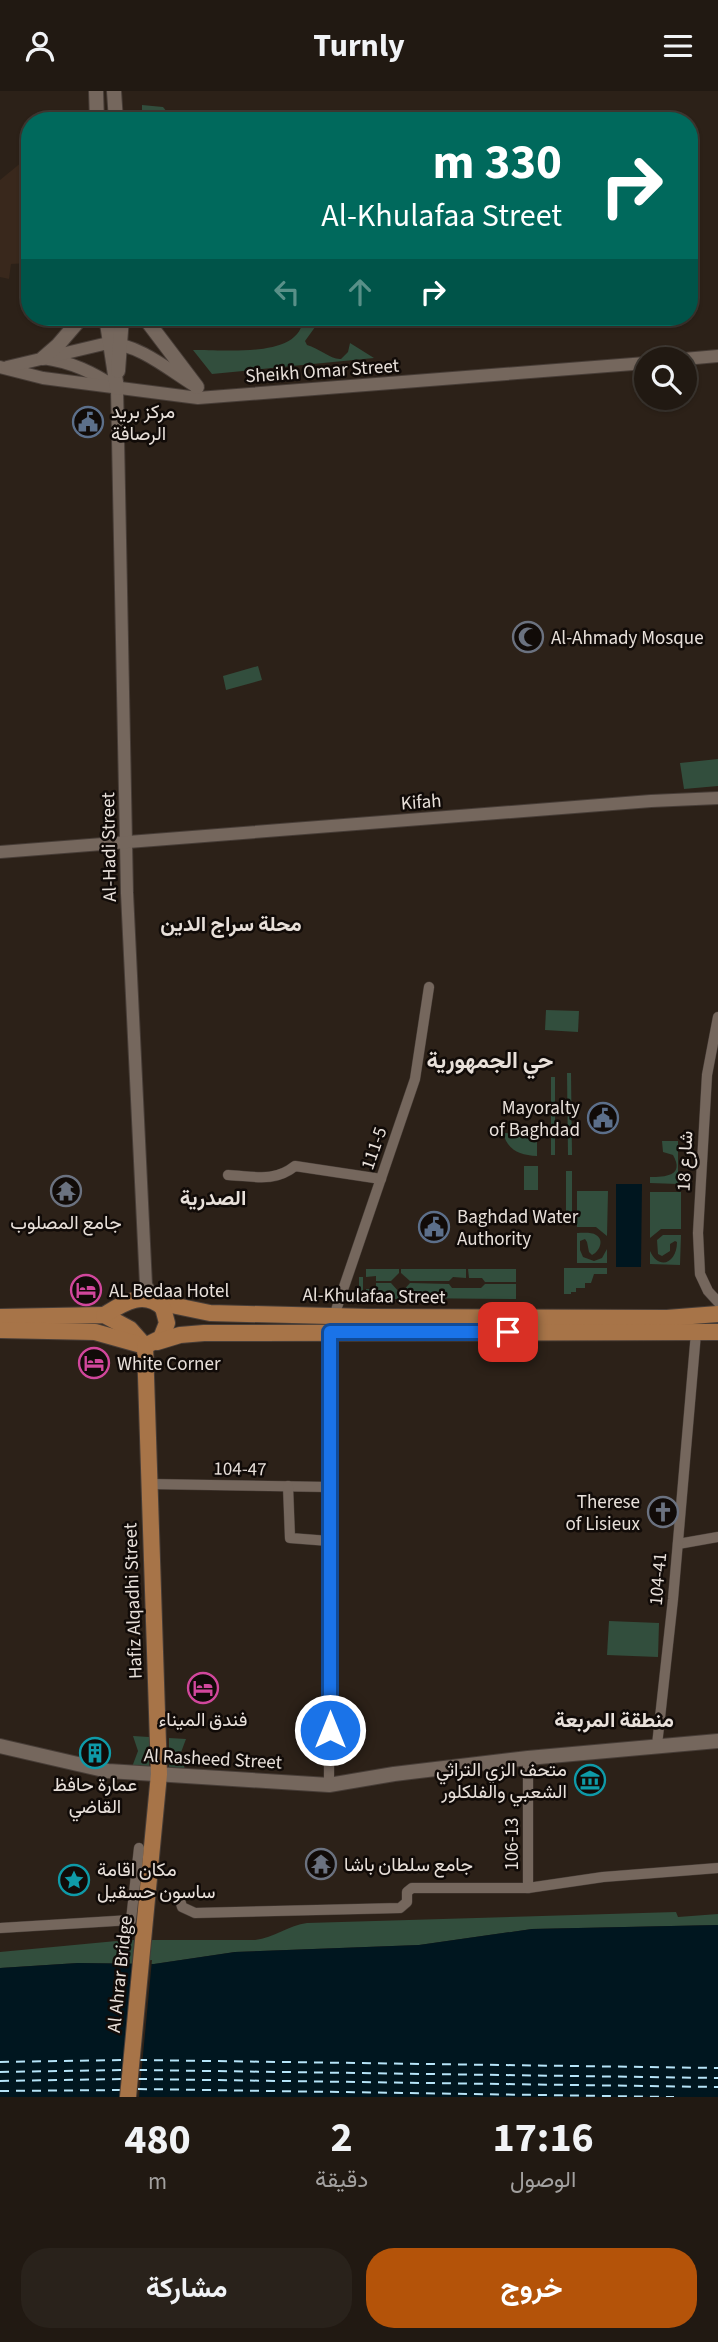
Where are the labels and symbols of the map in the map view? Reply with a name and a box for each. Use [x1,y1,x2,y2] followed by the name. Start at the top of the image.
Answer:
[244,353,400,390] street label: Sheikh Omar Street
[111,399,175,448] place label: مركز بريد الرصافة
[71,405,105,439] public building icon: مركز بريد الرصافة
[511,620,545,654] mosque icon: Al-Ahmady Mosque
[551,625,704,652] place label: Al-Ahmady Mosque
[400,788,442,817] street label: Kifah
[95,791,124,902] street label: Al-Hadi Street
[160,909,302,939] district label: محلة سراج الدين
[427,1044,553,1080] district label: حي الجمهورية
[489,1095,580,1144] place label: Mayoralty of Baghdad
[586,1101,620,1135] public building icon: Mayoralty of Baghdad
[355,1123,394,1174] street label: 111-5
[670,1130,701,1192] street label: شارع 18
[49,1174,83,1208] temple icon: جامع المصلوب
[180,1183,246,1213] district label: الصدرية
[457,1204,579,1253] place label: Baghdad Water Authority
[10,1210,122,1237] place label: جامع المصلوب
[417,1210,451,1244] public building icon: Baghdad Water Authority
[69,1273,103,1307] hotel icon: AL Bedaa Hotel
[109,1278,229,1305] place label: AL Bedaa Hotel
[302,1282,446,1311] street label: Al-Khulafaa Street
[478,1302,538,1362] pin
[77,1346,111,1380] hotel icon: White Corner
[117,1351,221,1378] place label: White Corner
[213,1456,267,1483] street label: 104-47
[566,1489,641,1538] place label: Therese of Lisieux
[646,1495,680,1529] church icon: Therese of Lisieux
[117,1522,150,1680] street label: Hafiz Alqadhi Street
[643,1551,674,1607] street label: 104-41
[186,1671,220,1705] hotel icon: فندق الميناء
[293,1693,367,1767] position arrow
[554,1705,674,1735] district label: منطقة المربعة
[159,1707,247,1734] place label: فندق الميناء
[78,1736,112,1770] building icon: عمارة حافظ القاضي
[143,1742,283,1777] street label: Al Rasheed Street
[436,1757,567,1807] place label: متحف الزي التراثي الشعبي والفلكلور
[573,1763,607,1797] museum icon: متحف الزي التراثي الشعبي والفلكلور
[53,1772,137,1822] place label: عمارة حافظ القاضي
[499,1817,526,1871] street label: 106-13
[304,1847,338,1881] temple icon: جامع سلطان باشا
[344,1852,473,1879] place label: جامع سلطان باشا
[97,1857,216,1906] place label: مكان اقامة ساسون حسقيل
[57,1863,91,1897] place icon: مكان اقامة ساسون حسقيل
[101,1914,140,2034] street label: Al Ahrar Bridge

